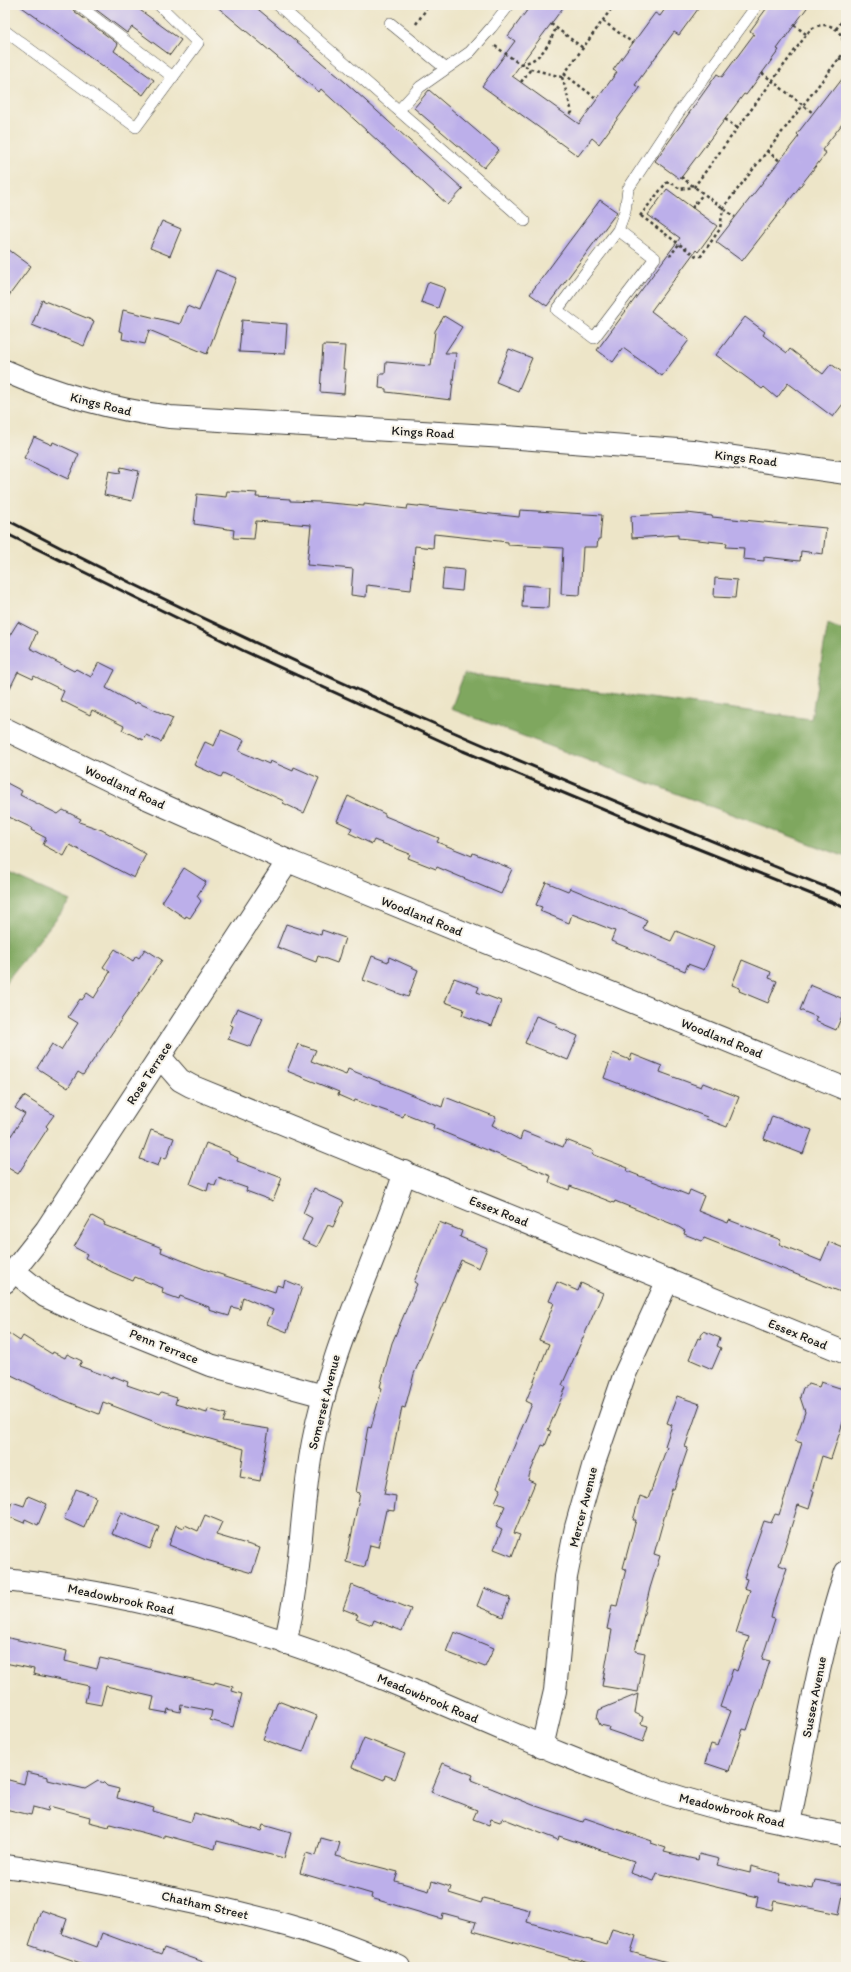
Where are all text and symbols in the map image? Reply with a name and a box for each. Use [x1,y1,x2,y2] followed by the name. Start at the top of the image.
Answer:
[69,389,133,419] street label: Kings Road
[391,423,455,441] street label: Kings Road
[714,447,778,469] street label: Kings Road
[82,762,168,812] street label: Woodland Road
[379,893,465,939] street label: Woodland Road
[679,1015,765,1061] street label: Woodland Road
[123,1039,175,1107] street label: Rose Terrace
[467,1192,531,1230] street label: Essex Road
[766,1315,830,1353] street label: Essex Road
[127,1325,201,1367] street label: Penn Terrace
[305,1353,343,1451] street label: Somerset Avenue
[566,1465,600,1549] street label: Mercer Avenue
[66,1580,176,1618] street label: Meadowbrook Road
[799,1655,829,1739] street label: Sussex Avenue
[375,1670,481,1726] street label: Meadowbrook Road
[678,1790,786,1830] street label: Meadowbrook Road
[160,1888,250,1922] street label: Chatham Street

